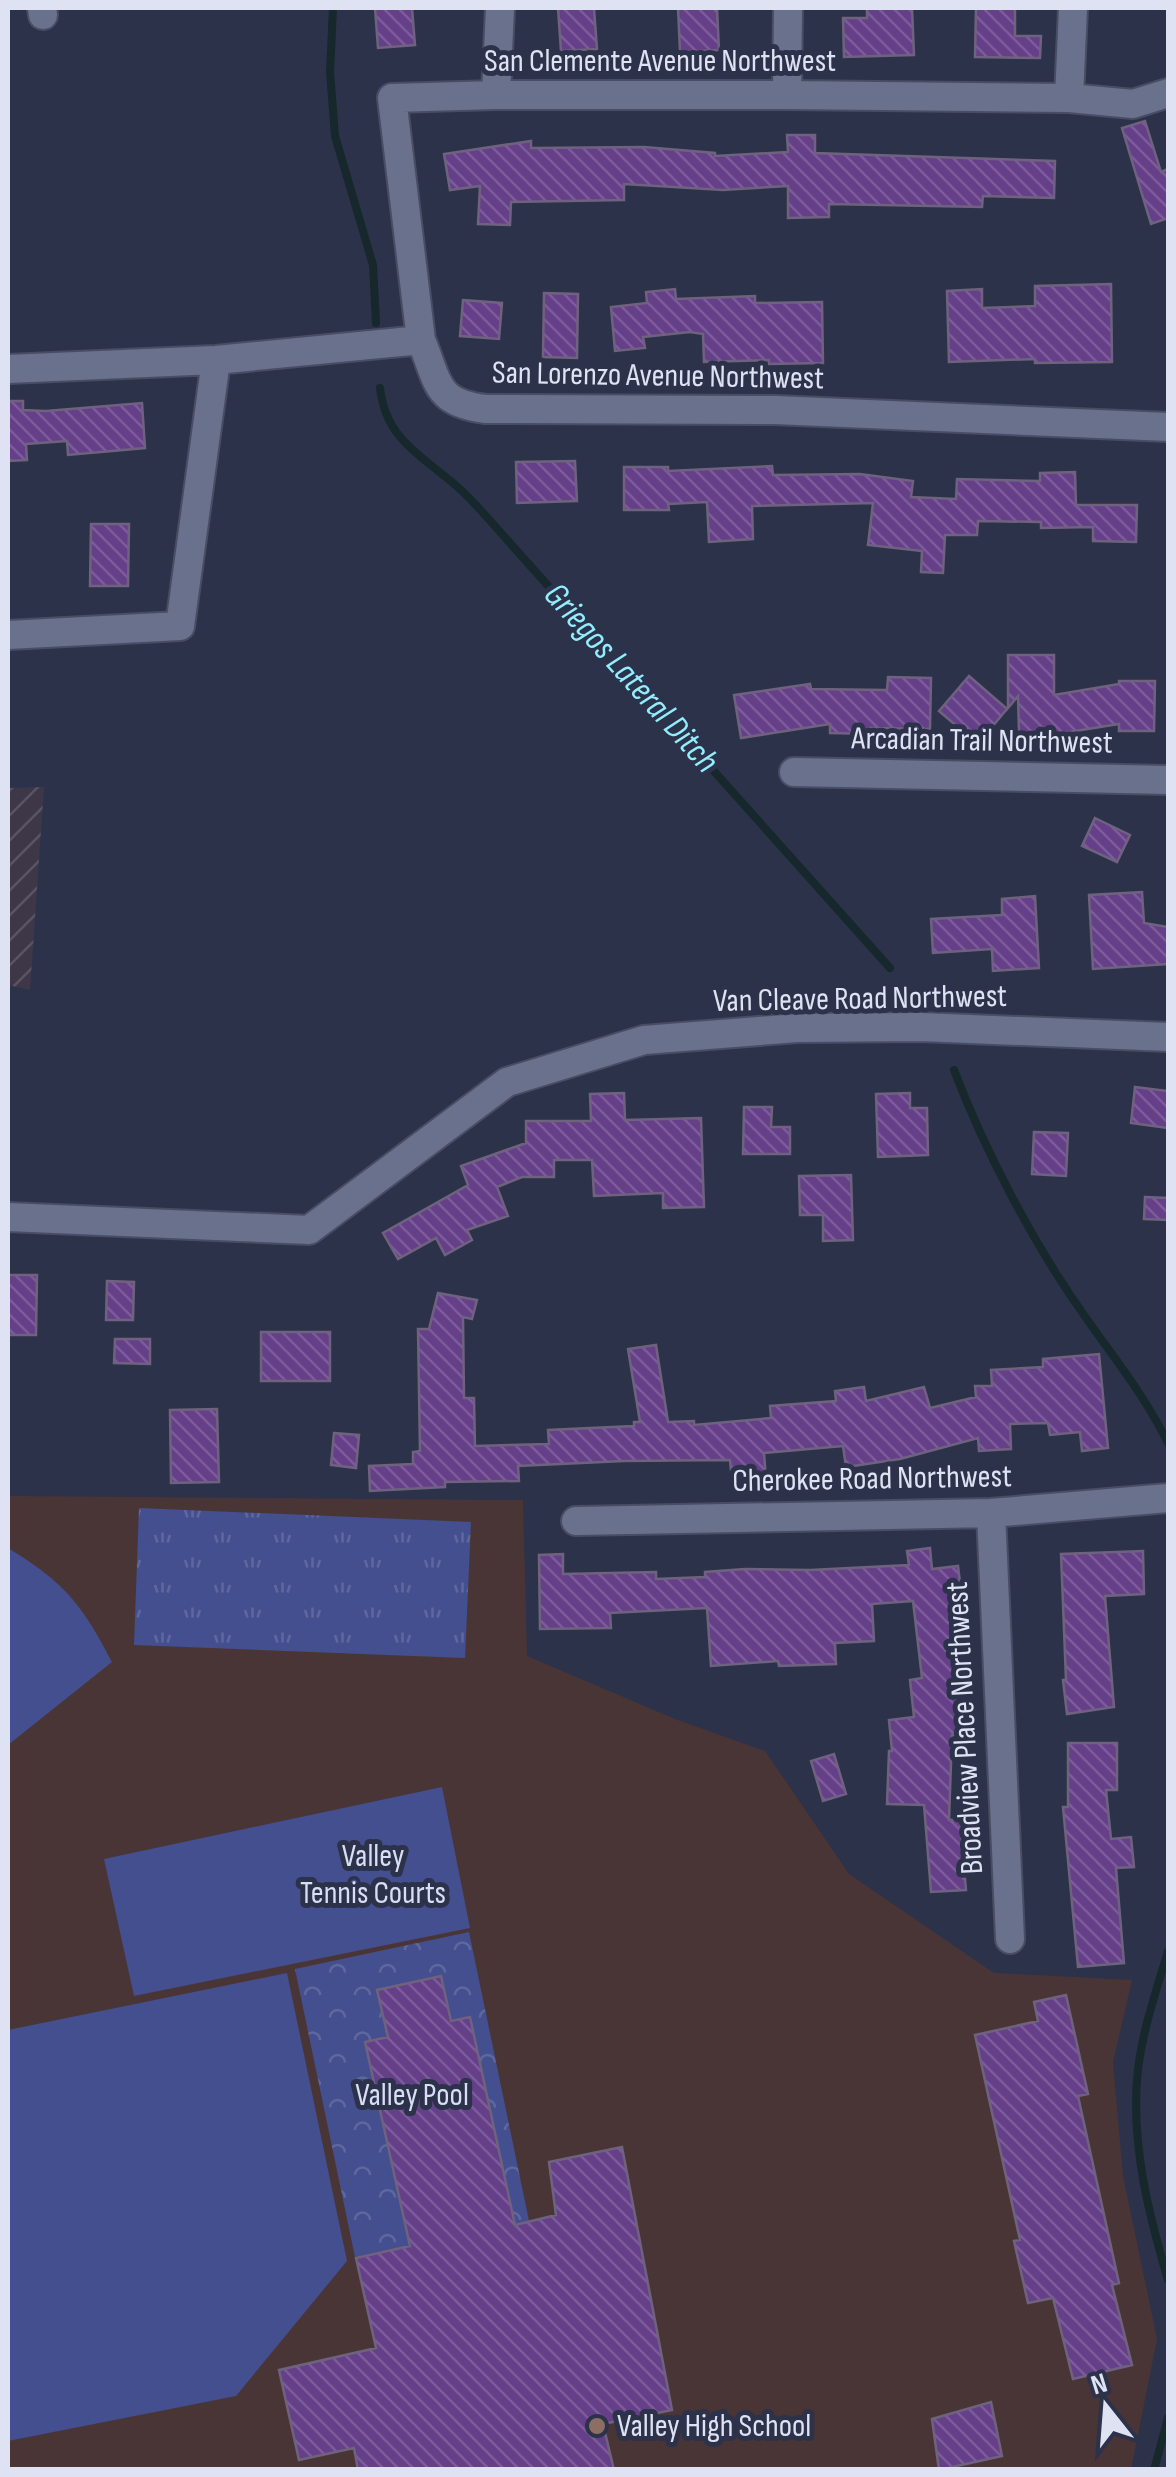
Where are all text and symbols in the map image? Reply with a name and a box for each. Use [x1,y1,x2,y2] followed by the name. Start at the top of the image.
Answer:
[484,42,836,81] street label: San Clemente Avenue Northwest
[492,354,824,398] street label: San Lorenzo Avenue Northwest
[534,574,728,782] water label: Griegos Lateral Ditch
[850,719,1113,763] street label: Arcadian Trail Northwest
[713,977,1007,1021] street label: Van Cleave Road Northwest
[732,1457,1012,1501] street label: Cherokee Road Northwest
[938,1581,992,1875] street label: Broadview Place Northwest
[300,1837,446,1913] park label: Valley Tennis Courts
[355,2076,469,2115] park label: Valley Pool
[1056,2357,1156,2457] north arrow
[1087,2367,1111,2402] text: N
[617,2407,811,2446] place label: Valley High School
[586,2415,608,2437] marker: Valley High School

